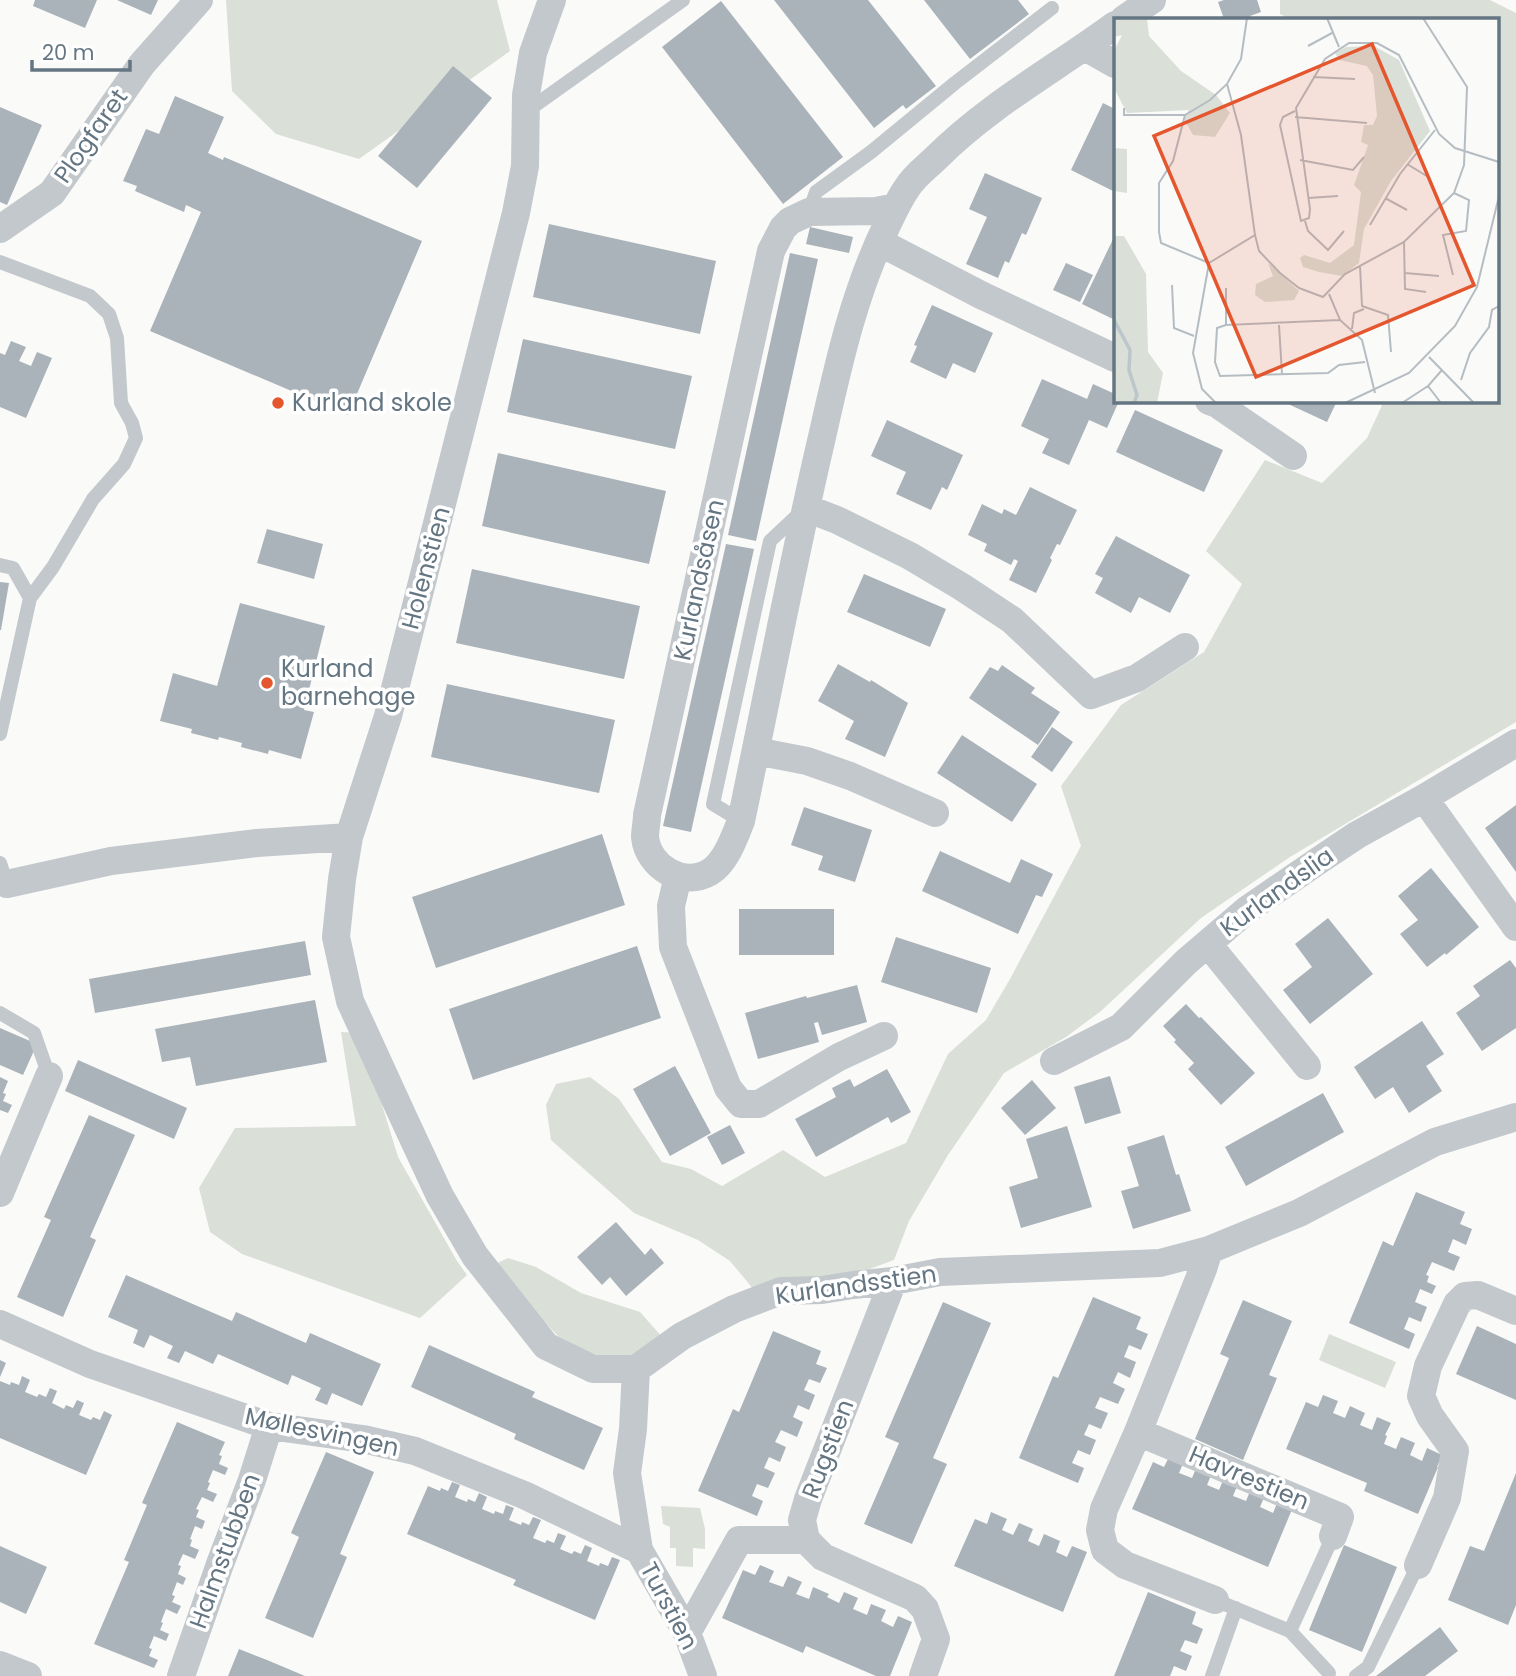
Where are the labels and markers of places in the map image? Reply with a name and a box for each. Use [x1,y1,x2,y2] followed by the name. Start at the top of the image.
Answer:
[292,386,452,419] place label: Kurland skole
[270,395,286,411] marker: Kurland skole
[281,652,415,713] place label: Kurland barnehage
[259,675,275,691] marker: Kurland barnehage

